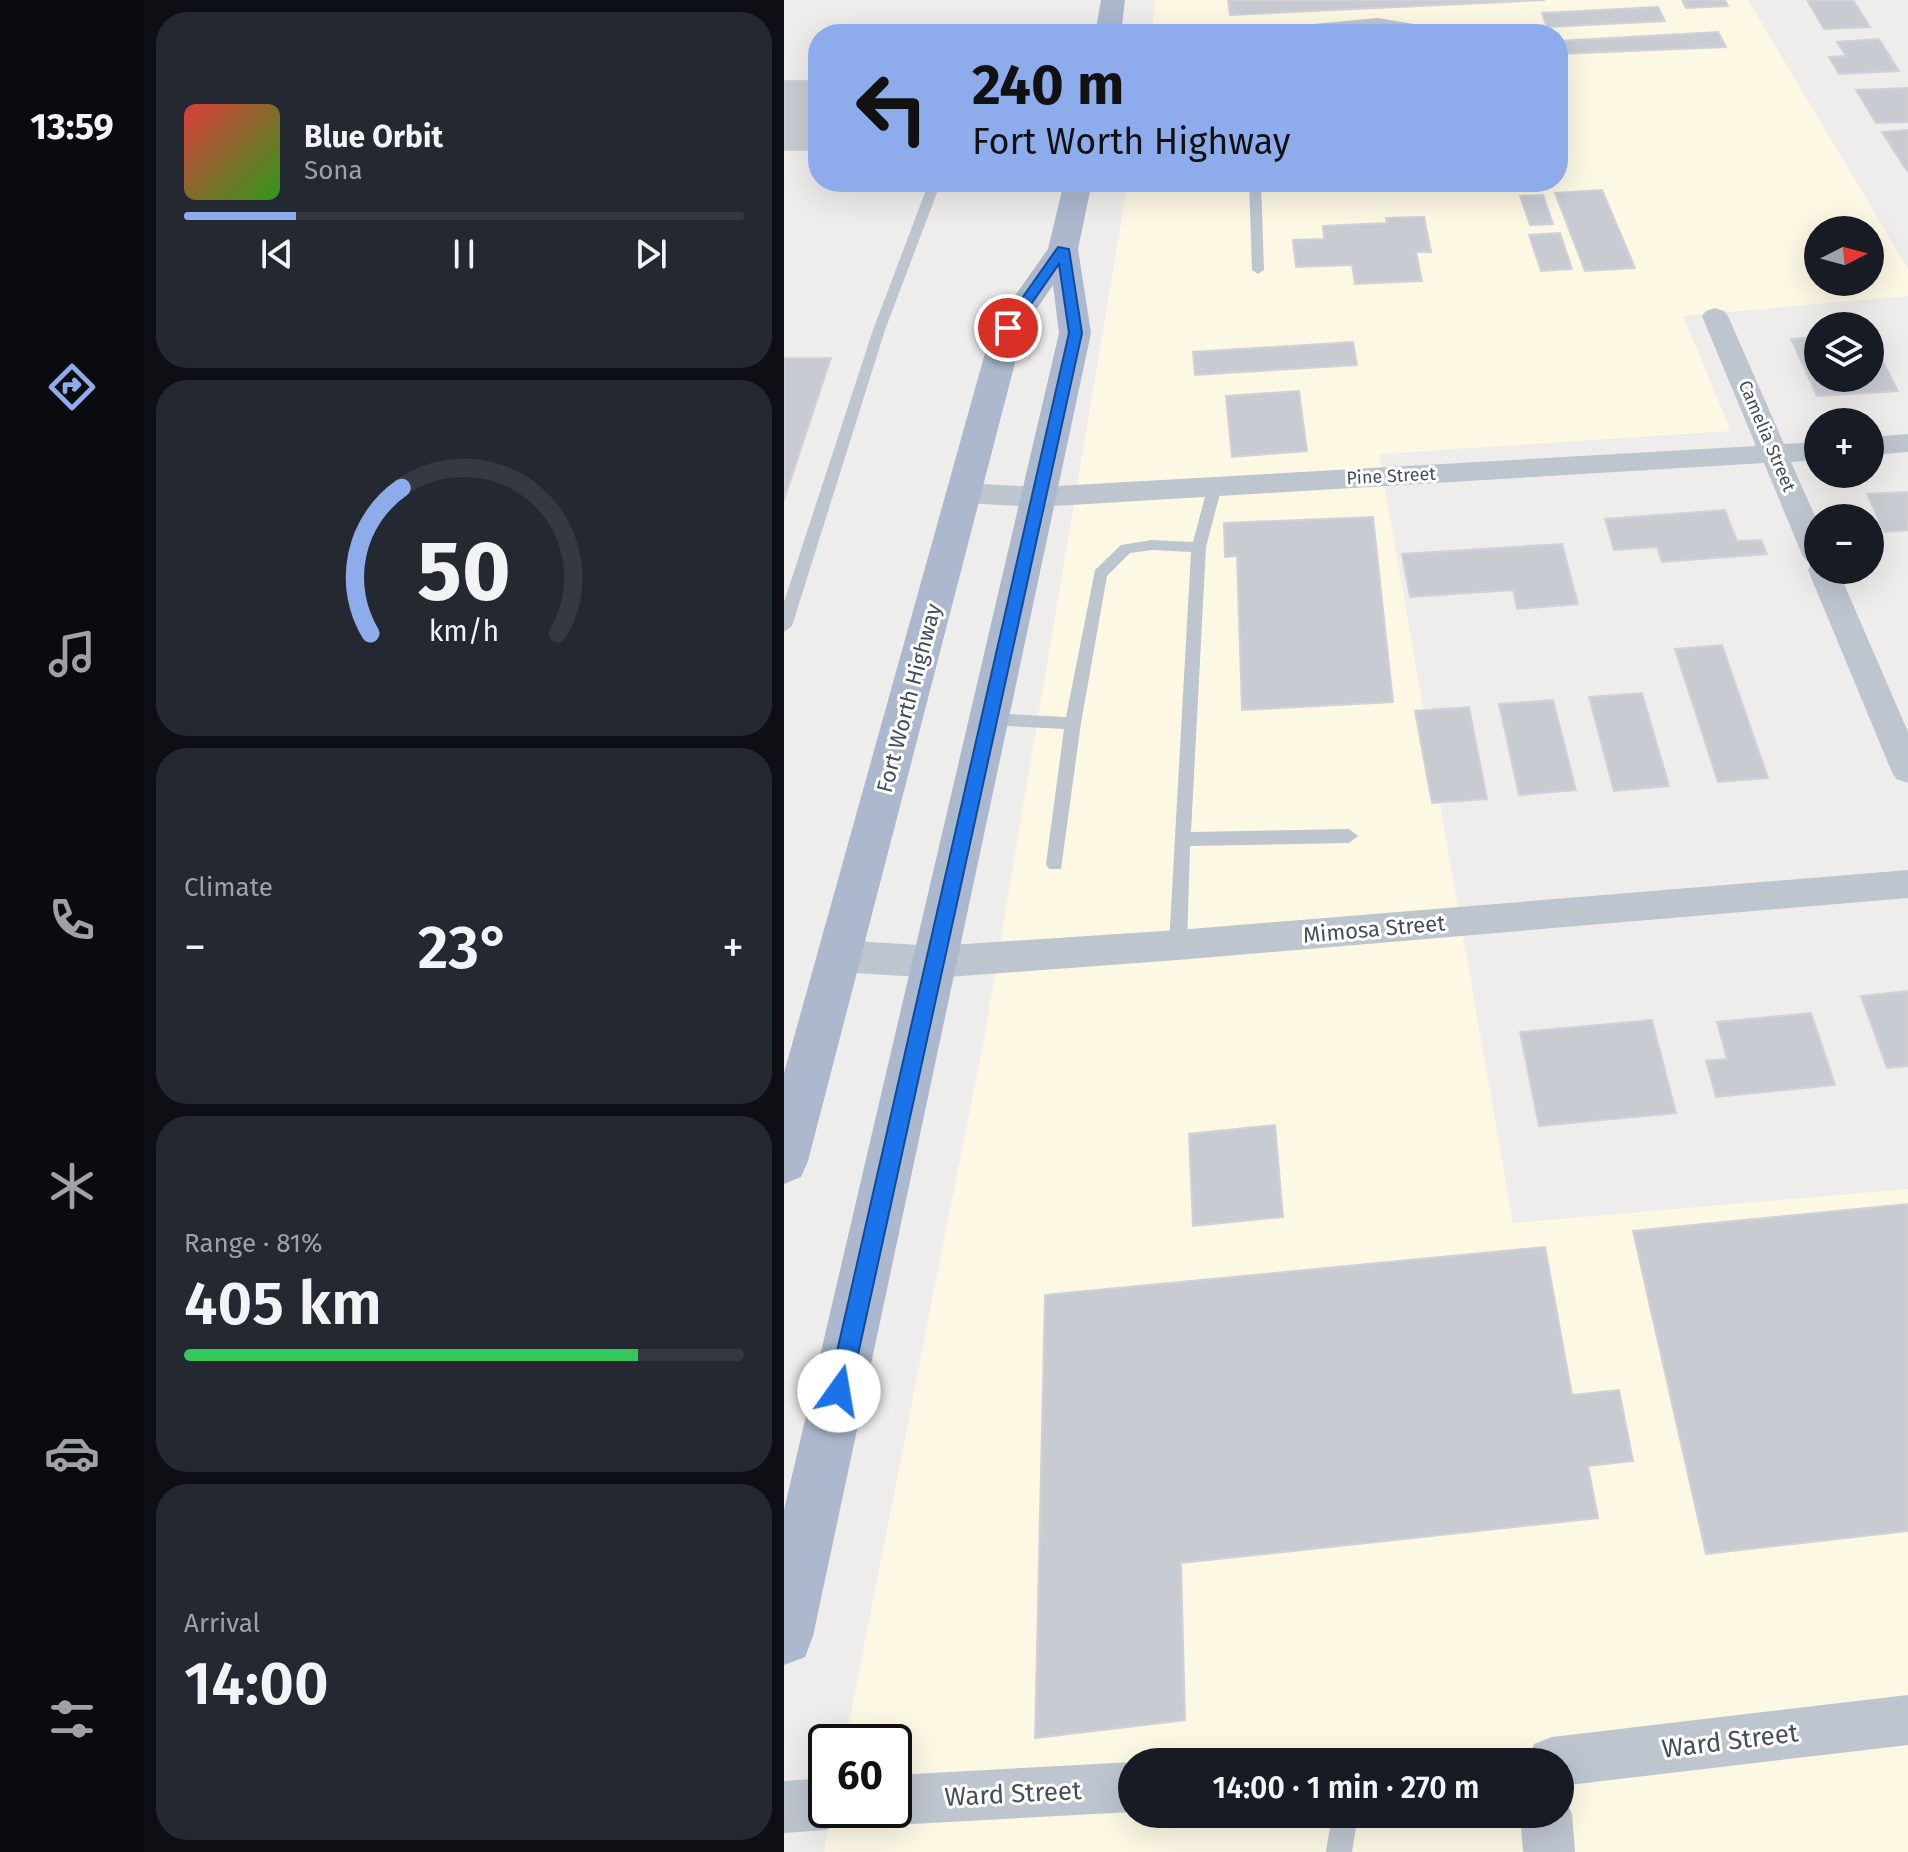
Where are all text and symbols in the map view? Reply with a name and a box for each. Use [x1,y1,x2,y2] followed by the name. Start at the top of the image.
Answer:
[972,52,1124,119] text: 240 m
[840,56,944,160] icon: left
[30,105,114,149] text: 13:59
[304,119,443,155] text: Blue Orbit
[972,120,1290,164] text: Fort Worth Highway
[304,155,363,186] text: Sona
[1804,216,1884,296] north arrow
[1804,216,1884,584] map controls
[255,232,299,276] icon: previous
[442,232,486,276] icon: pause
[629,232,673,276] icon: next
[974,294,1042,362] pin
[986,306,1030,350] icon: arrive
[1804,312,1884,392] button: layers
[44,359,100,415] icon: directions
[1734,377,1801,495] street label: Camelia Street
[1804,408,1884,488] button: +
[1346,463,1437,489] street label: Pine Street
[1804,504,1884,584] button: −
[417,522,511,622] text: 50
[871,600,947,795] street label: Fort Worth Highway
[429,614,499,649] text: km/h
[44,626,100,682] icon: music
[184,872,273,903] text: Climate
[44,892,100,948] icon: phone
[1302,909,1446,949] street label: Mimosa Street
[418,912,510,984] text: 23°
[184,921,206,974] text: −
[722,921,744,974] text: +
[44,1158,100,1214] icon: climate
[184,1228,322,1259] text: Range · 81%
[184,1268,382,1340] text: 405 km
[797,1349,881,1433] position arrow
[44,1425,100,1481] icon: car
[184,1608,260,1639] text: Arrival
[184,1648,329,1720] text: 14:00
[44,1691,100,1747] icon: filters
[1660,1717,1801,1765] street label: Ward Street
[808,1724,912,1828] speed limit sign: 60
[1213,1770,1480,1806] text: 14:00 · 1 min · 270 m
[944,1775,1083,1813] street label: Ward Street

